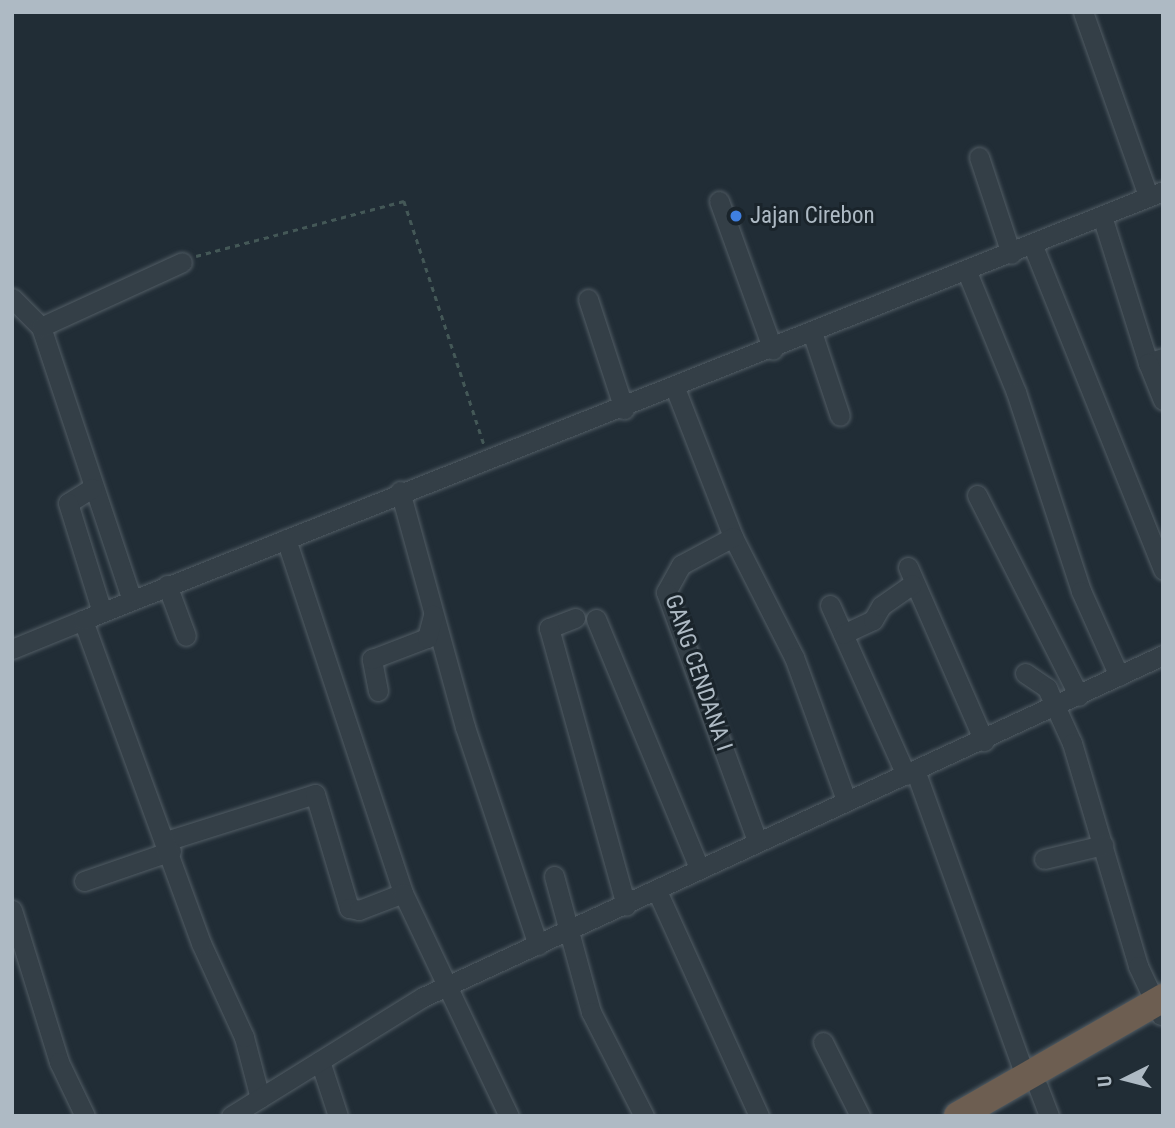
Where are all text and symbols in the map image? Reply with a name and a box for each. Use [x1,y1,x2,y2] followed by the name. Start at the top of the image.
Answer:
[750,202,875,230] place label: Jajan Cirebon
[728,208,744,224] marker: Jajan Cirebon
[658,591,738,755] street label: GANG CENDANA I
[1091,1044,1161,1114] north arrow
[1093,1075,1117,1088] text: U

